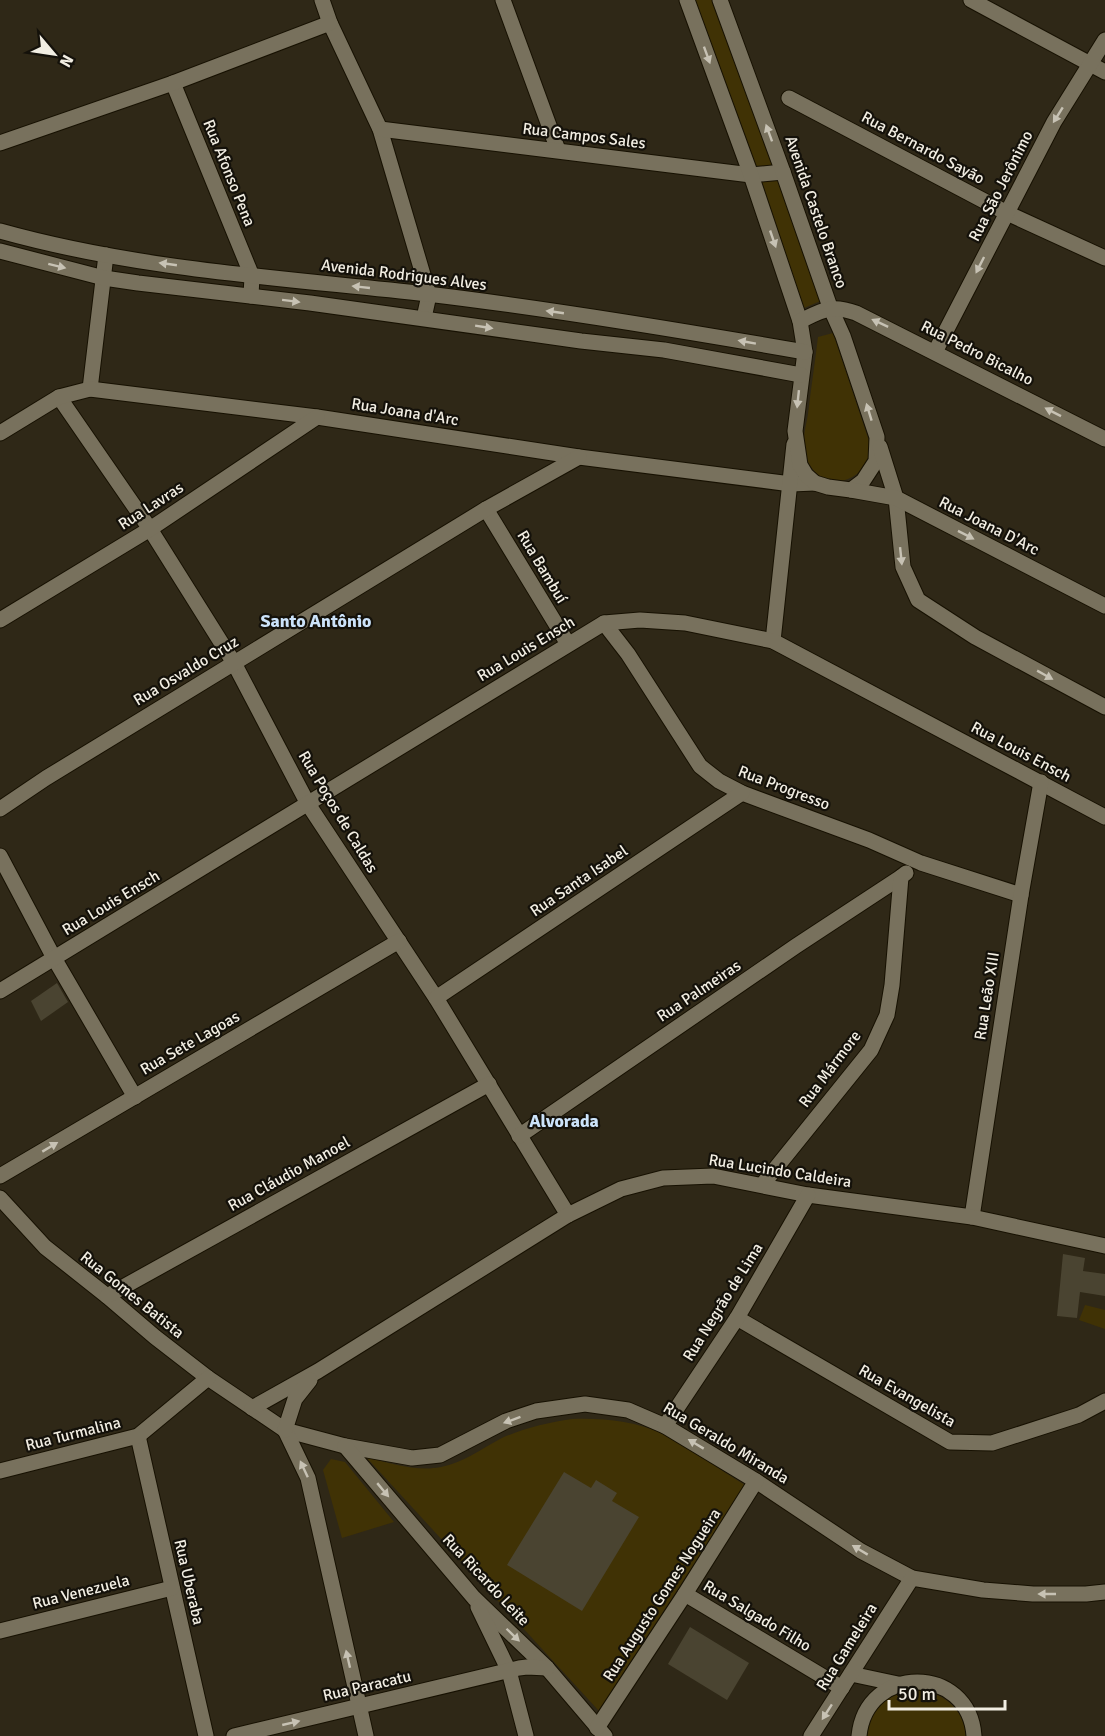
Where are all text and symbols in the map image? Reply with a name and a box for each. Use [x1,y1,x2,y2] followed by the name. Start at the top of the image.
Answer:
[24,24,84,84] north arrow
[703,46,713,64] one-way arrow
[55,51,78,71] text: N
[1053,106,1064,123] one-way arrow
[858,107,988,189] street label: Rua Bernardo Sayão
[198,117,260,229] street label: Rua Afonso Pena
[521,119,647,153] street label: Rua Campos Sales
[764,124,773,142] one-way arrow
[964,127,1038,245] street label: Rua São Jerônimo
[780,133,852,291] street label: Avenida Castelo Branco
[768,230,778,248] one-way arrow
[320,255,488,295] street label: Avenida Rodrigues Alves
[976,256,985,273] one-way arrow
[158,259,177,268] one-way arrow
[48,262,66,271] one-way arrow
[352,283,371,292] one-way arrow
[281,296,300,306] one-way arrow
[545,307,564,317] one-way arrow
[917,316,1037,390] street label: Rua Pedro Bicalho
[871,319,888,328] one-way arrow
[475,322,494,331] one-way arrow
[738,337,757,346] one-way arrow
[793,390,803,409] one-way arrow
[350,394,460,430] street label: Rua Joana d'Arc
[864,403,873,421] one-way arrow
[1044,408,1061,417] one-way arrow
[115,477,187,535] street label: Rua Lavras
[935,492,1043,560] street label: Rua Joana D'Arc
[512,527,572,608] street label: Rua Bambuí
[958,530,975,539] one-way arrow
[897,547,906,566] one-way arrow
[260,610,372,632] district label: Santo Antônio
[473,612,579,686] street label: Rua Louis Ensch
[130,632,242,710] street label: Rua Osvaldo Cruz
[1037,670,1054,680] one-way arrow
[968,717,1074,787] street label: Rua Louis Ensch
[294,747,382,877] street label: Rua Poços de Caldas
[735,761,833,815] street label: Rua Progresso
[526,841,632,921] street label: Rua Santa Isabel
[58,866,164,940] street label: Rua Louis Ensch
[970,950,1004,1042] street label: Rua Leão XIII
[653,956,745,1026] street label: Rua Palmeiras
[137,1006,243,1080] street label: Rua Sete Lagoas
[795,1027,865,1111] street label: Rua Mármore
[529,1110,599,1132] district label: Alvorada
[225,1132,354,1216] street label: Rua Cláudio Manoel
[42,1141,58,1152] one-way arrow
[707,1150,853,1192] street label: Rua Lucindo Caldeira
[679,1239,767,1365] street label: Rua Negrão de Lima
[76,1247,188,1343] street label: Rua Gomes Batista
[855,1360,959,1432] street label: Rua Evangelista
[659,1398,793,1488] street label: Rua Geraldo Miranda
[23,1413,123,1455] street label: Rua Turmalina
[503,1415,521,1425] one-way arrow
[688,1439,704,1450] one-way arrow
[299,1461,308,1478] one-way arrow
[376,1482,389,1498] one-way arrow
[599,1505,725,1685] street label: Rua Augusto Gomes Nogueira
[438,1530,534,1630] street label: Rua Ricardo Leite
[169,1537,209,1627] street label: Rua Uberaba
[852,1544,868,1555] one-way arrow
[30,1570,132,1614] street label: Rua Venezuela
[699,1576,815,1656] street label: Rua Salgado Filho
[1037,1589,1056,1599] one-way arrow
[812,1599,882,1695] street label: Rua Gameleira
[505,1628,519,1642] one-way arrow
[343,1649,352,1668] one-way arrow
[321,1666,413,1706] street label: Rua Paracatu
[889,1673,1004,1711] scale bar
[898,1683,936,1705] text: 50 m
[821,1704,832,1720] one-way arrow
[282,1717,300,1727] one-way arrow

